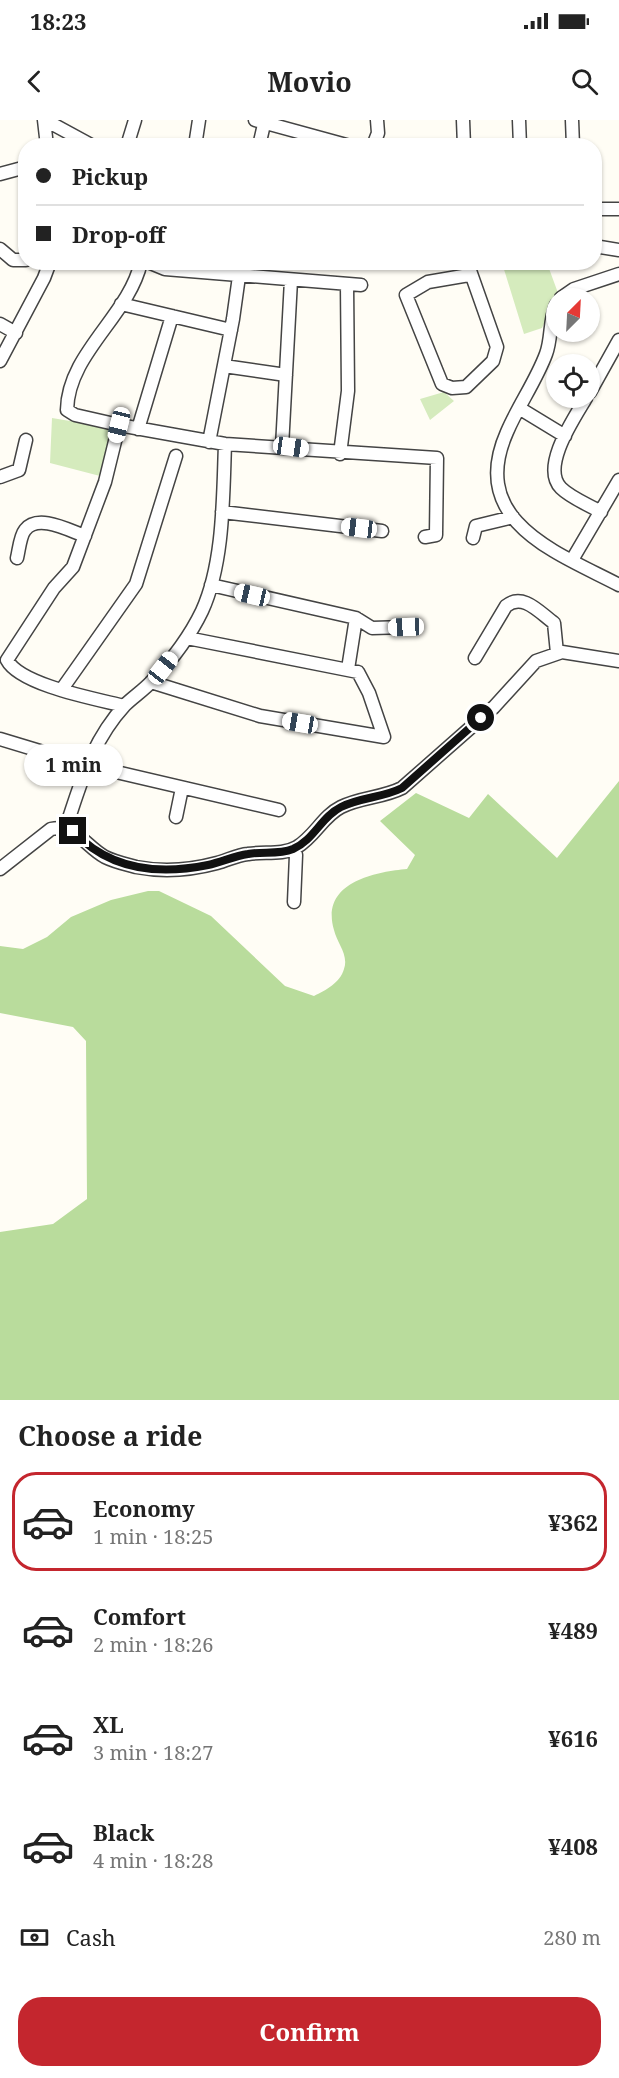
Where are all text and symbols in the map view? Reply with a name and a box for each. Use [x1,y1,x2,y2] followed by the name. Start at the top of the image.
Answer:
[30,6,86,36] text: 18:23
[267,63,352,100] text: Movio
[18,65,51,98] icon: back
[568,65,601,98] icon: search
[72,161,148,191] text: Pickup
[72,219,165,249] text: Drop-off
[546,288,600,342] north arrow
[546,288,600,408] map controls
[546,354,600,408] button: locate
[106,405,132,445] car
[272,436,310,458] car
[340,517,378,539] car
[232,582,272,608] car
[388,617,424,637] car
[145,648,181,688] car
[467,704,494,731] route start
[281,711,319,735] car
[23,744,122,786] callout: 1 min
[45,751,102,778] text: 1 min
[59,817,86,844] route end
[18,1417,203,1454] text: Choose a ride
[93,1493,195,1523] text: Economy
[21,1495,75,1549] icon: car
[548,1507,598,1537] text: ¥362
[93,1523,213,1550] text: 1 min · 18:25
[93,1601,186,1631] text: Comfort
[21,1603,75,1657] icon: car
[548,1615,598,1645] text: ¥489
[93,1631,213,1658] text: 2 min · 18:26
[93,1709,124,1739] text: XL
[21,1711,75,1765] icon: car
[548,1723,598,1753] text: ¥616
[93,1739,213,1766] text: 3 min · 18:27
[93,1817,154,1847] text: Black
[21,1819,75,1873] icon: car
[548,1831,598,1861] text: ¥408
[93,1847,213,1874] text: 4 min · 18:28
[18,1921,51,1954] icon: cash
[66,1922,116,1952] text: Cash
[543,1924,601,1951] text: 280 m
[18,1997,601,2066] button: Confirm

